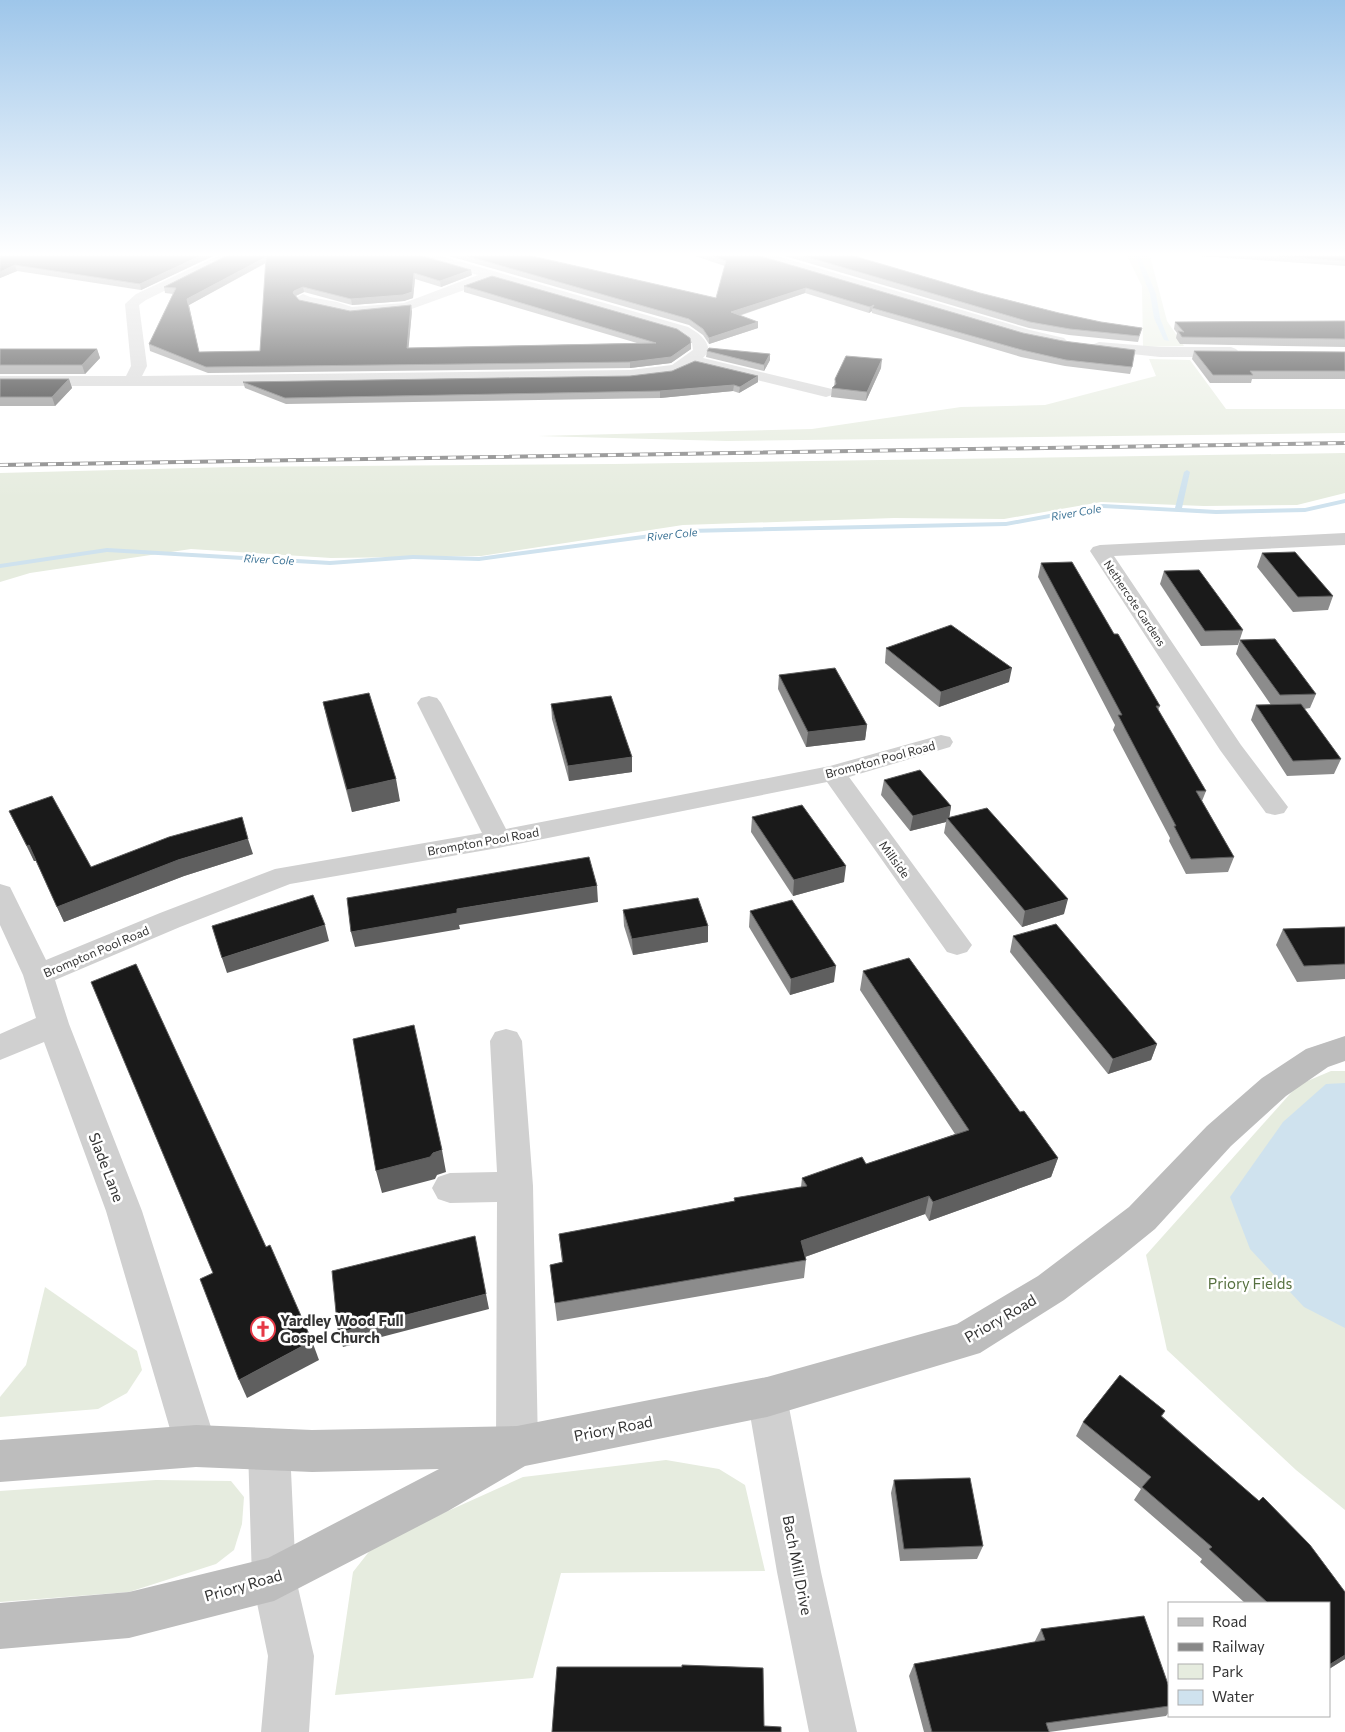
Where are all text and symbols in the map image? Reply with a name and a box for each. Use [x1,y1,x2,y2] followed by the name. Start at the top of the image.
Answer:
[1050,501,1102,523] water label: River Cole
[646,525,698,543] water label: River Cole
[243,551,295,567] water label: River Cole
[1101,558,1169,648] street label: Nethercote Gardens
[824,738,937,780] street label: Brompton Pool Road
[426,824,540,858] street label: Brompton Pool Road
[877,838,913,880] street label: Millside
[41,922,151,980] street label: Brompton Pool Road
[86,1130,128,1204] street label: Slade Lane
[1208,1274,1292,1292] park label: Priory Fields
[961,1290,1039,1346] street label: Priory Road
[280,1311,404,1346] place label: Yardley Wood Full Gospel Church
[250,1316,276,1342] church icon: Yardley Wood Full Gospel Church
[572,1412,654,1444] street label: Priory Road
[779,1514,817,1617] street label: Bach Mill Drive
[202,1565,284,1605] street label: Priory Road
[1168,1602,1330,1717] legend
[1212,1612,1247,1630] text: Road
[1212,1637,1265,1655] text: Railway
[1212,1662,1243,1680] text: Park
[1212,1687,1254,1705] text: Water

